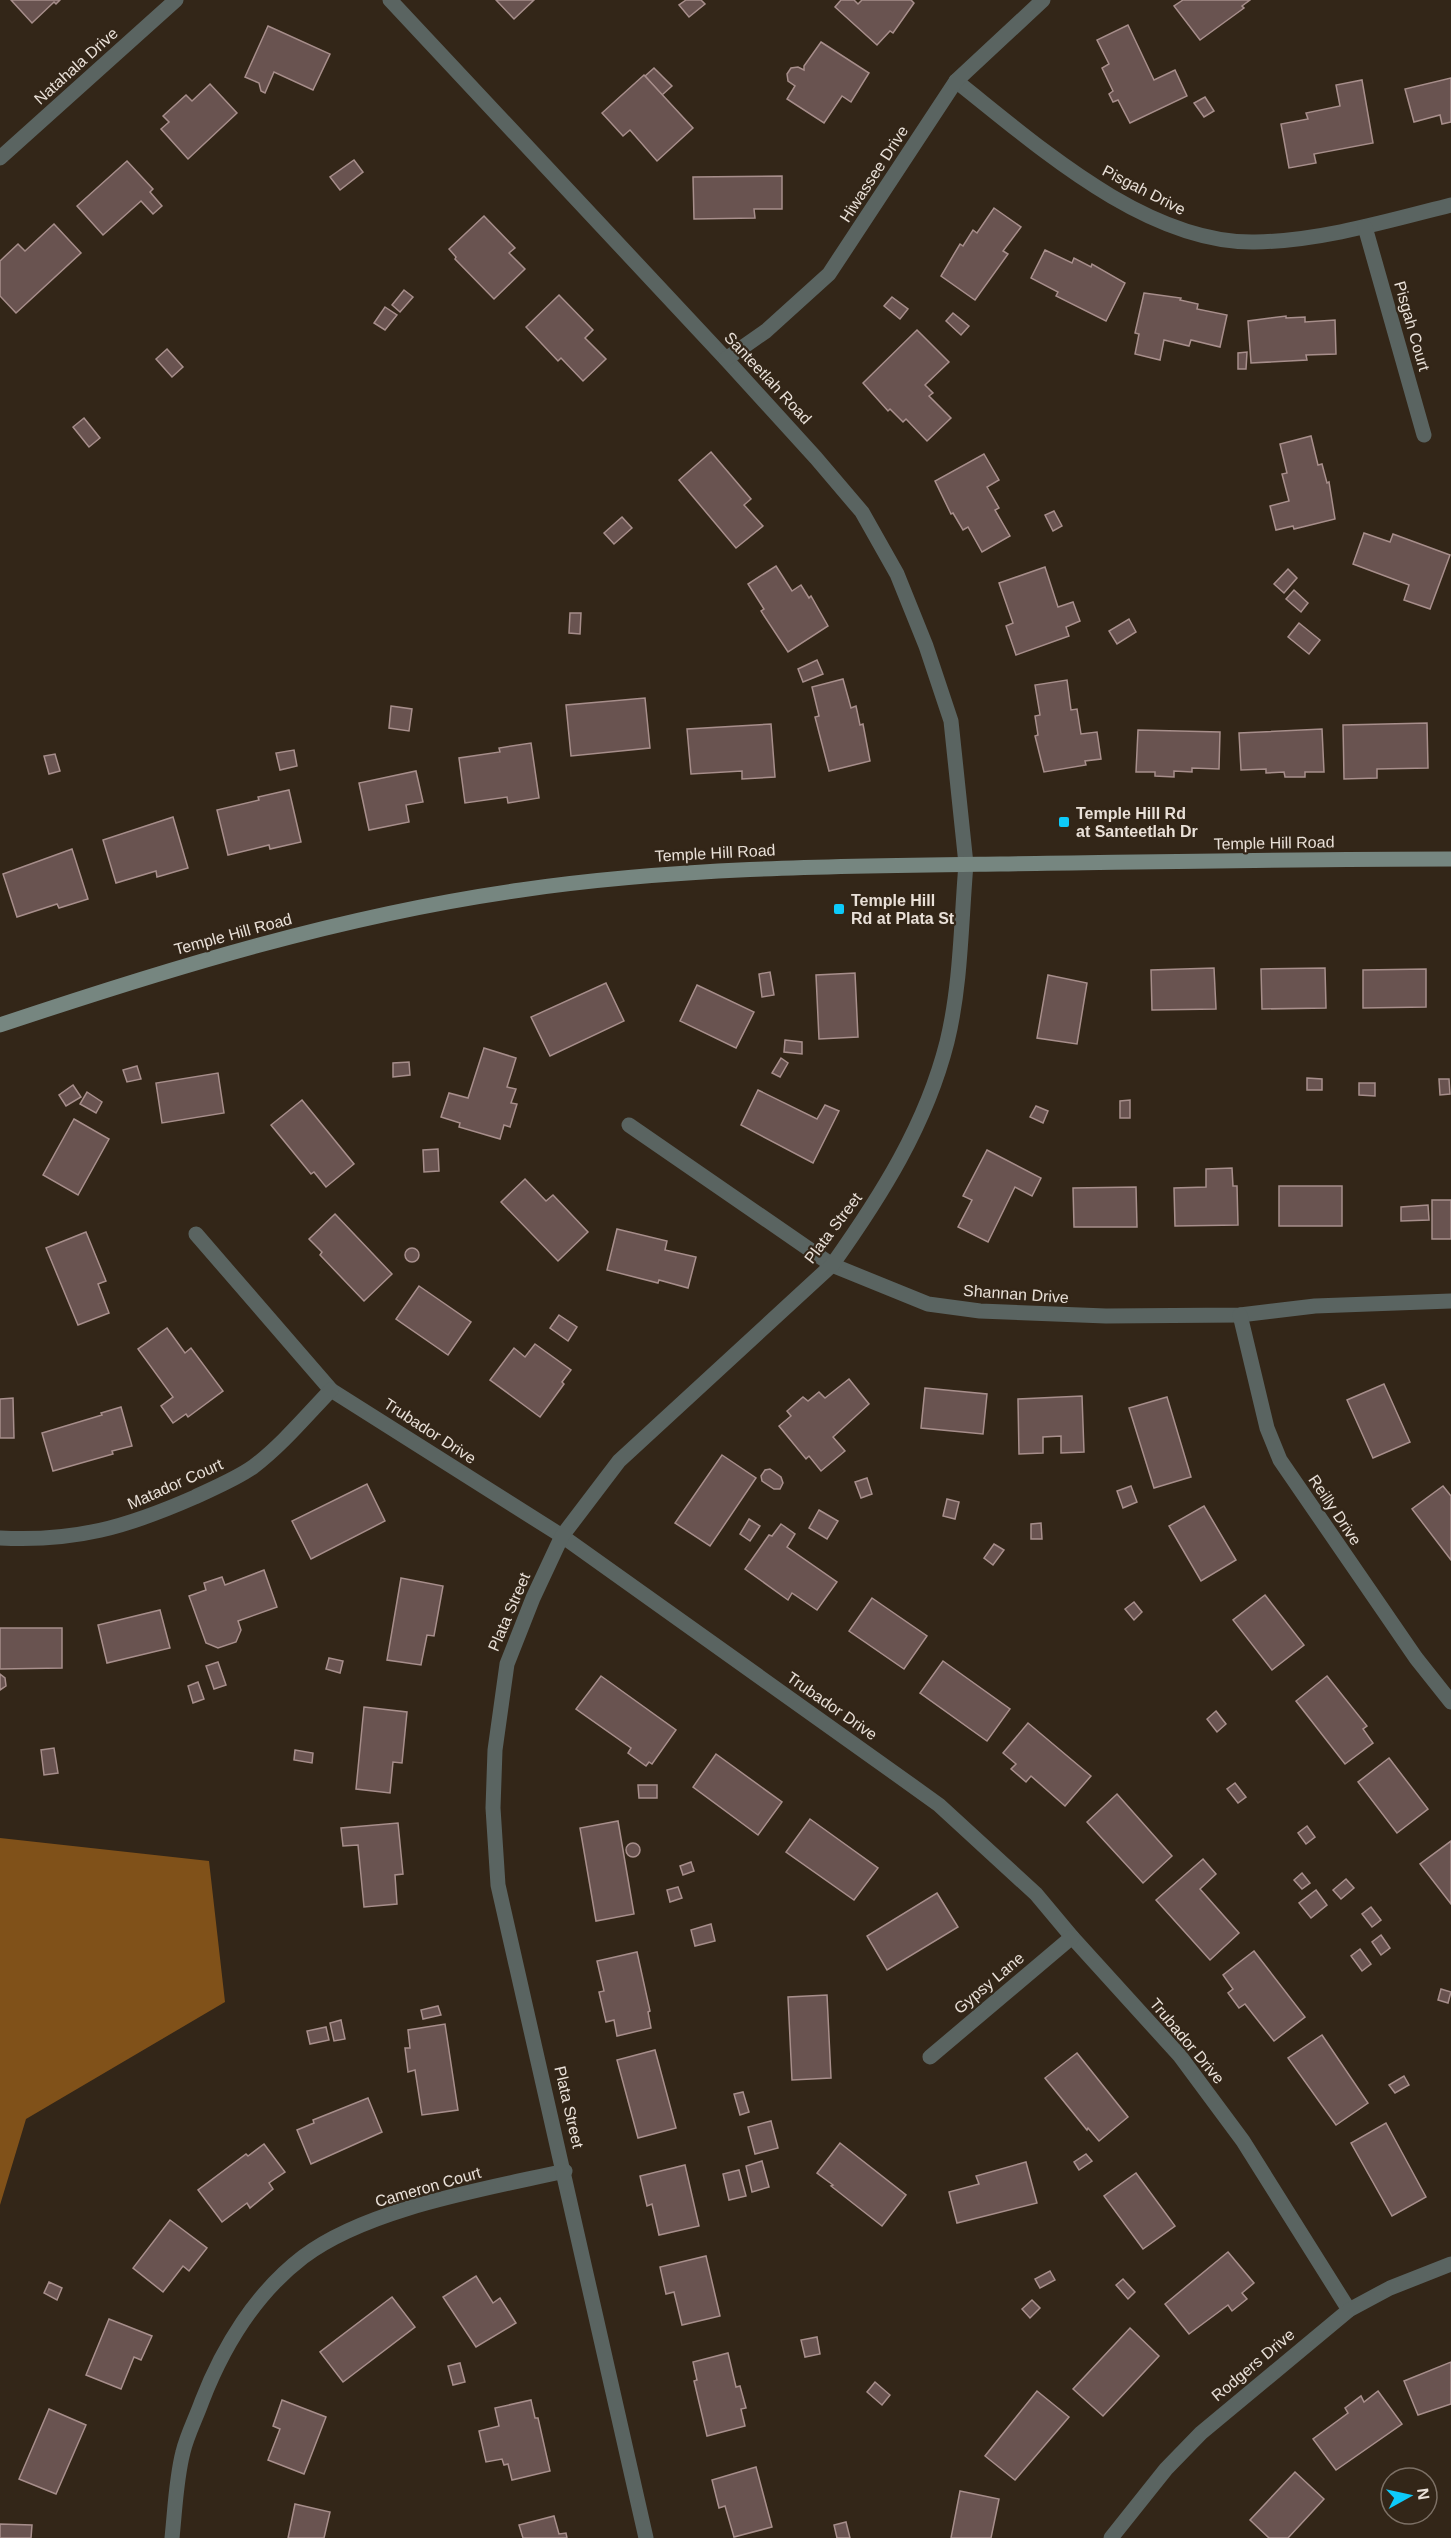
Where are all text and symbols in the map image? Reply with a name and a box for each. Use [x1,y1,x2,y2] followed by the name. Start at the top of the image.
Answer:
[31,24,121,108] street label: Natahala Drive
[837,123,911,225] street label: Hiwassee Drive
[1100,162,1188,218] street label: Pisgah Drive
[1391,279,1433,373] street label: Pisgah Court
[721,329,815,427] street label: Santeetlah Road
[1076,805,1198,840] place label: Temple Hill Rd at Santeetlah Dr
[1057,815,1071,829] marker: Temple Hill Rd at Santeetlah Dr
[1213,833,1335,853] street label: Temple Hill Road
[654,841,776,865] street label: Temple Hill Road
[851,892,955,927] place label: Temple Hill Rd at Plata St
[832,902,846,916] marker: Temple Hill Rd at Plata St
[172,910,294,958] street label: Temple Hill Road
[801,1189,865,1267] street label: Plata Street
[963,1282,1069,1306] street label: Shannan Drive
[381,1395,479,1467] street label: Trubador Drive
[125,1455,226,1513] street label: Matador Court
[1305,1472,1365,1548] street label: Reilly Drive
[485,1570,533,1654] street label: Plata Street
[784,1669,880,1743] street label: Trubador Drive
[951,1949,1027,2017] street label: Gypsy Lane
[1146,1995,1228,2087] street label: Trubador Drive
[551,2064,587,2150] street label: Plata Street
[373,2164,483,2210] street label: Cameron Court
[1208,2326,1298,2404] street label: Rodgers Drive
[1379,2466,1439,2526] north arrow
[1414,2487,1433,2501] text: N

